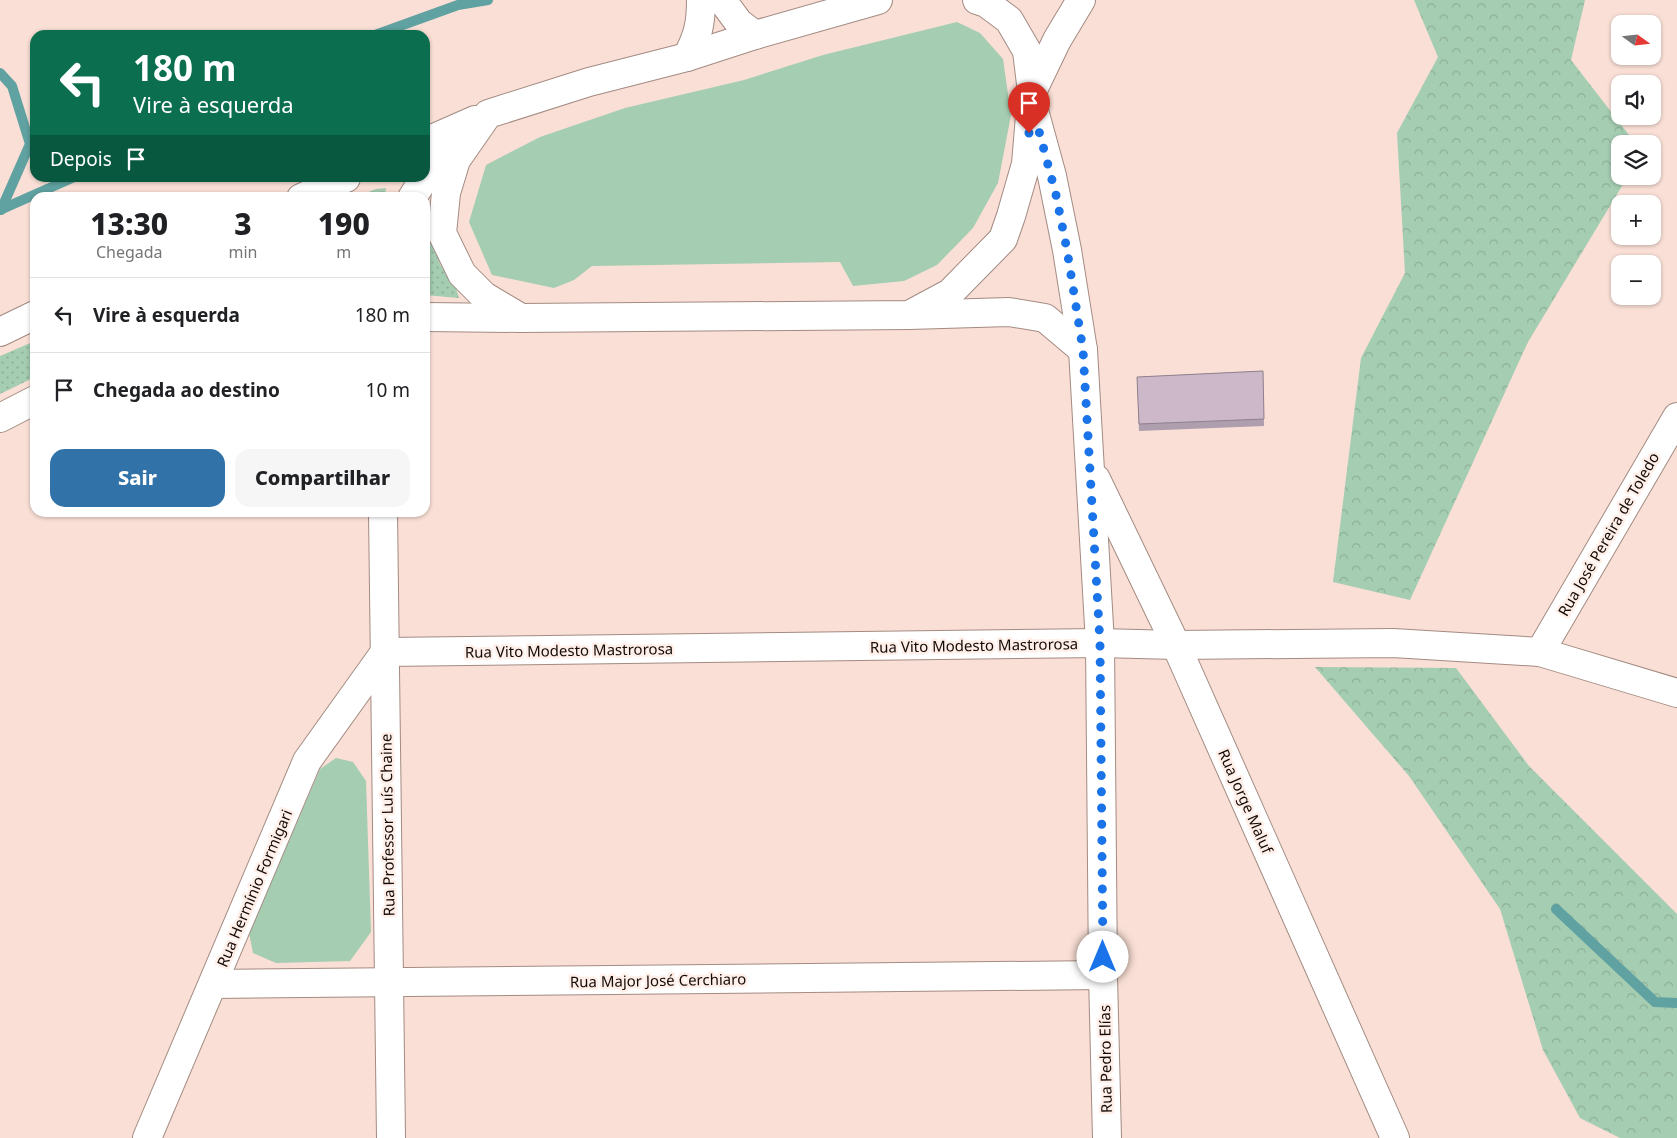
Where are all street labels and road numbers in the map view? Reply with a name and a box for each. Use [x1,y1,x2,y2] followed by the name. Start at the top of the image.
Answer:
[1553,448,1663,620] street label: Rua José Pereira de Toledo
[870,633,1078,657] street label: Rua Vito Modesto Mastrorosa
[465,638,673,662] street label: Rua Vito Modesto Mastrorosa
[375,733,399,917] street label: Rua Professor Luís Chaine
[1214,746,1278,857] street label: Rua Jorge Maluf
[212,806,296,970] street label: Rua Hermínio Formigari
[570,968,746,992] street label: Rua Major José Cerchiaro
[1094,1005,1116,1113] street label: Rua Pedro Elías

